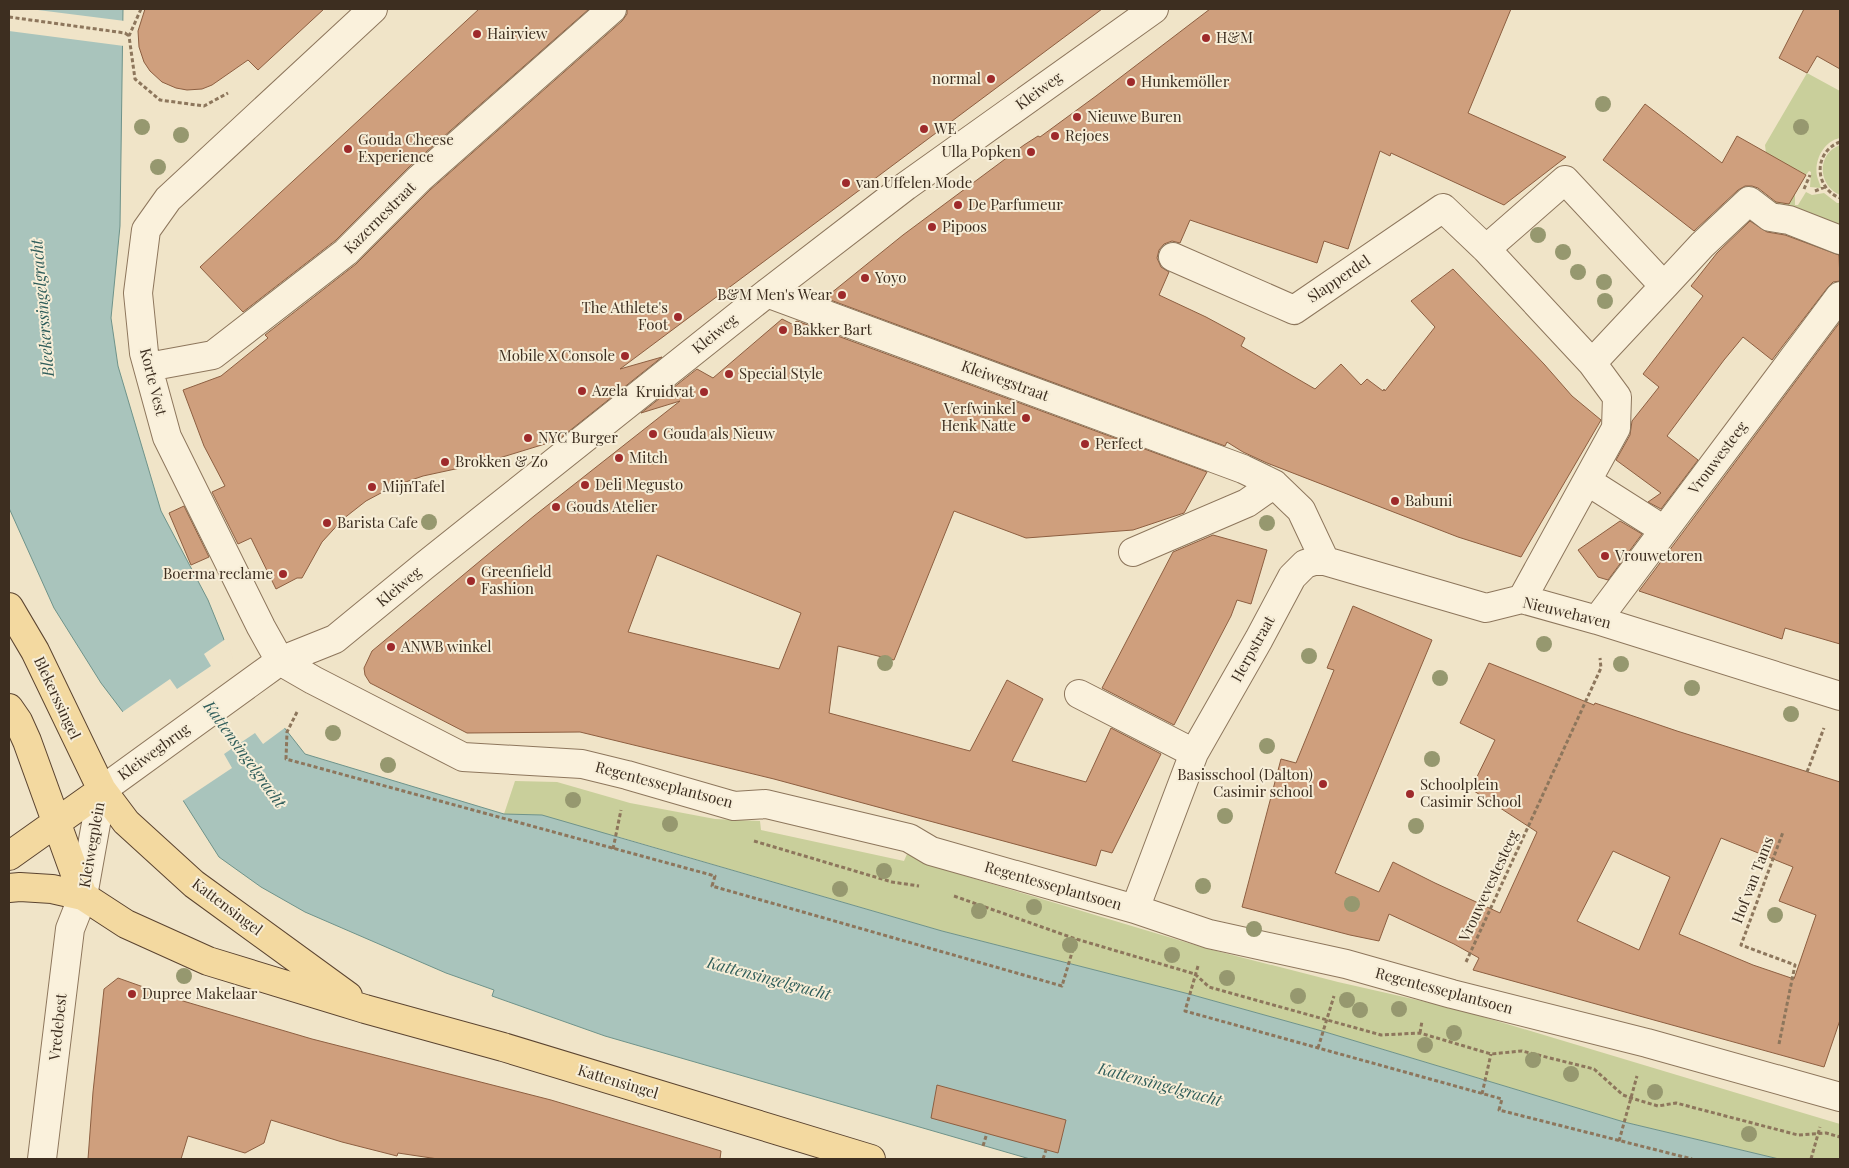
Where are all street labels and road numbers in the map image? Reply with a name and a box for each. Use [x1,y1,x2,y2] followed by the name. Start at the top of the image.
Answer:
[1011,67,1066,114] street label: Kleiweg
[339,176,420,258] street label: Kazernestraat
[1303,250,1374,307] street label: Slapperdel
[688,309,741,358] street label: Kleiweg
[136,346,172,418] street label: Korte Vest
[959,355,1053,405] street label: Kleiwegstraat
[1683,417,1751,499] street label: Vrouwesteeg
[372,562,425,611] street label: Kleiweg
[1521,591,1613,633] street label: Nieuwehaven
[1226,611,1279,685] street label: Herpstraat
[30,653,86,742] street label: Blekerssingel
[113,718,194,784] street label: Kleiwegbrug
[593,756,735,812] street label: Regentesseplantsoen
[74,800,108,889] street label: Kleiwegplein
[1453,827,1523,945] street label: Vrouwevestesteeg
[1726,833,1778,926] street label: Hof van Tams
[982,856,1124,914] street label: Regentesseplantsoen
[188,873,267,939] street label: Kattensingel
[1373,962,1515,1018] street label: Regentesseplantsoen
[43,992,71,1062] street label: Vredebest
[575,1059,661,1103] street label: Kattensingel

